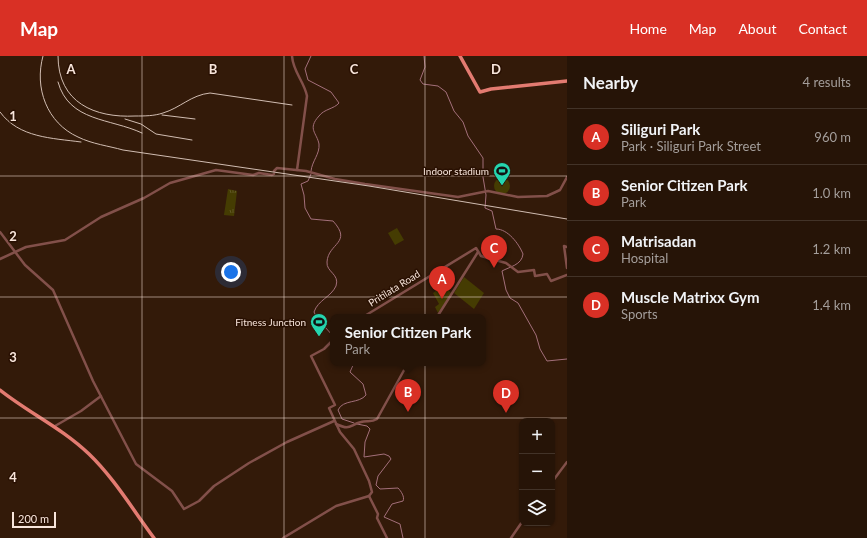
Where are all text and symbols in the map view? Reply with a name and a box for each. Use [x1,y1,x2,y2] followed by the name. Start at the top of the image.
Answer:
[20,17,58,40] text: Map
[629,20,667,37] text: Home
[689,20,716,37] text: Map
[738,20,776,37] text: About
[798,20,847,37] text: Contact
[65,61,76,77] text: A
[209,61,218,77] text: B
[350,61,359,77] text: C
[491,61,501,77] text: D
[583,72,638,93] text: Nearby
[803,74,851,90] text: 4 results
[9,108,17,124] text: 1
[621,120,700,138] text: Siliguri Park
[591,129,601,145] text: A
[814,129,851,145] text: 960 m
[621,138,761,154] text: Park · Siliguri Park Street
[492,161,512,186] sports icon: Indoor stadium
[423,165,489,177] place label: Indoor stadium
[621,176,748,194] text: Senior Citizen Park
[592,185,600,201] text: B
[812,185,851,201] text: 1.0 km
[621,194,646,210] text: Park
[9,228,17,244] text: 2
[621,232,696,250] text: Matrisadan
[481,235,507,268] pin: C
[592,241,600,257] text: C
[812,241,851,257] text: 1.2 km
[621,250,668,266] text: Hospital
[221,262,241,282] your location
[429,266,455,299] pin: A
[366,267,422,309] street label: Pritilata Road
[621,288,760,306] text: Muscle Matrixx Gym
[591,297,601,313] text: D
[812,297,851,313] text: 1.4 km
[621,306,658,322] text: Sports
[309,312,329,337] sports icon: Fitness Junction
[330,314,486,366] popup
[235,316,306,328] place label: Fitness Junction
[345,323,471,341] text: Senior Citizen Park
[345,341,370,357] text: Park
[9,349,17,365] text: 3
[395,379,421,412] pin: B
[493,380,519,413] pin: D
[519,418,555,526] map controls
[519,418,555,454] button: +
[519,454,555,490] button: −
[9,469,17,485] text: 4
[519,490,555,526] button: layers
[12,510,56,529] scale bar
[18,512,49,525] text: 200 m

